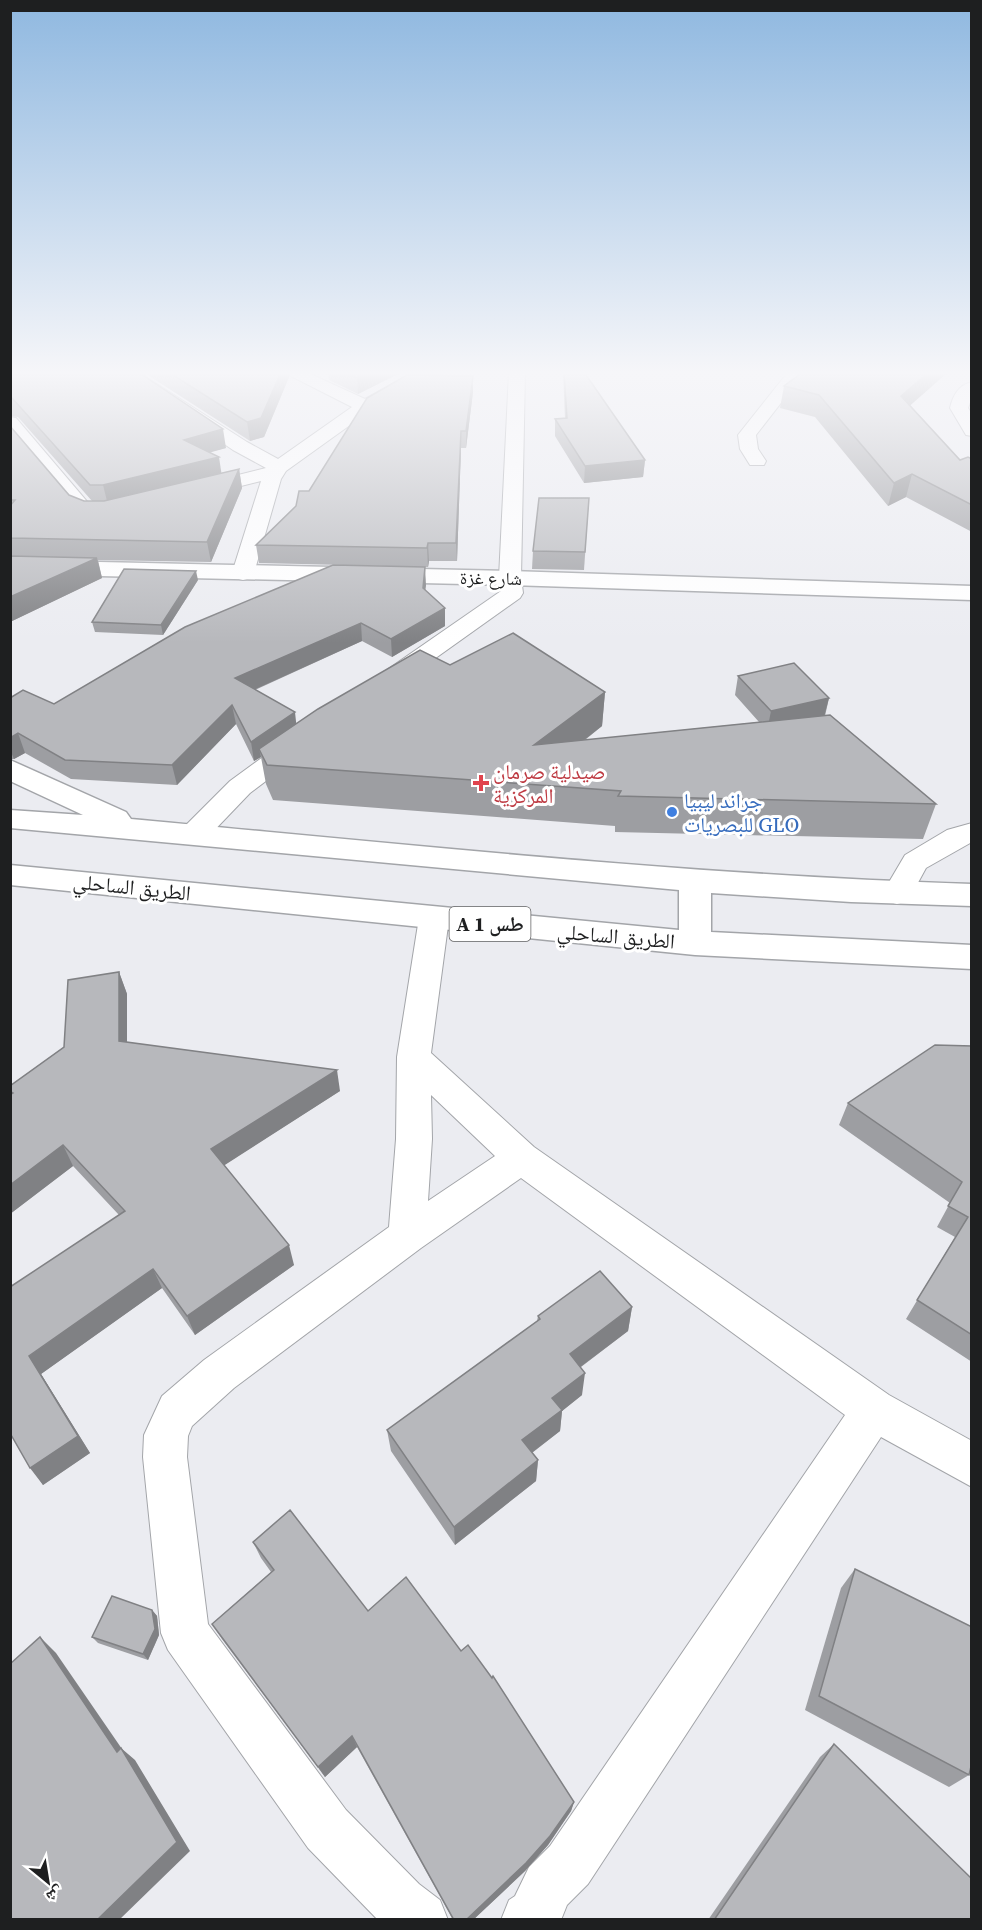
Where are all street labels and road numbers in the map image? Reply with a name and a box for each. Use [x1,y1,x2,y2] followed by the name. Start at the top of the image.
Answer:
[460,565,522,591] street label: شارع غزة
[71,866,192,910] street label: الطريق الساحلي
[450,907,530,941] road number: A 1 طس
[556,916,676,958] street label: الطريق الساحلي

